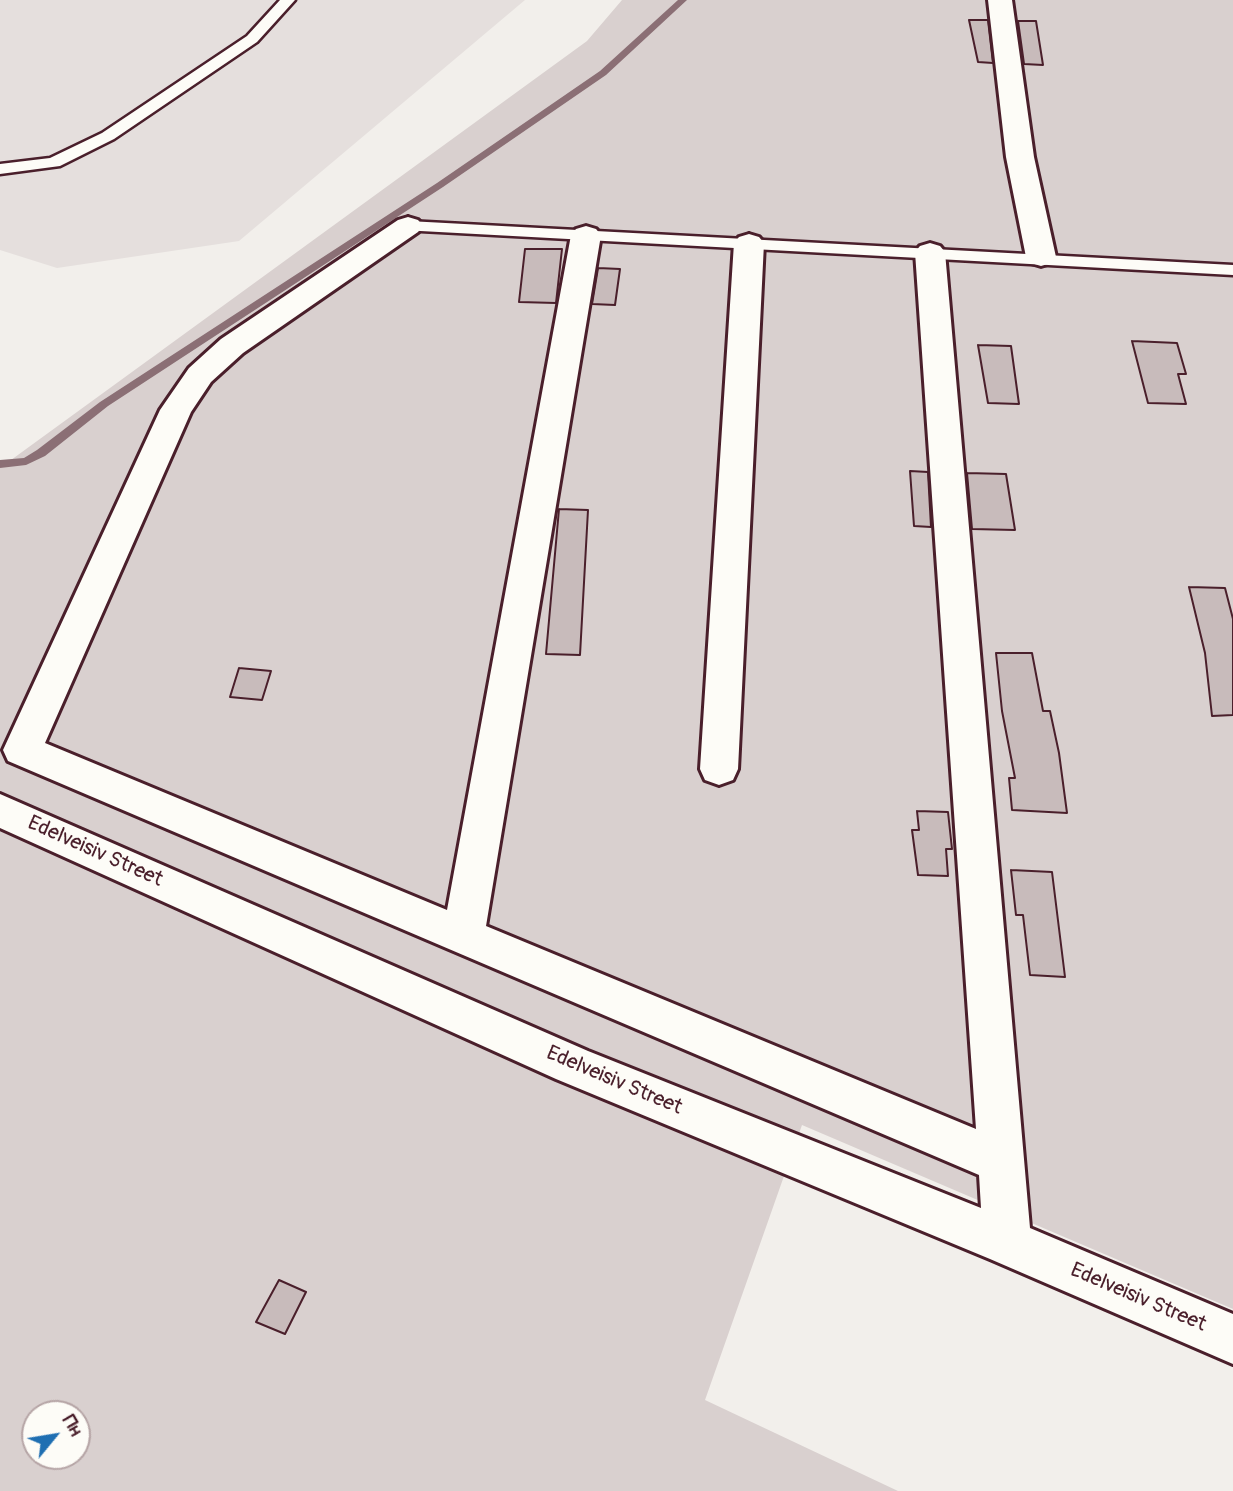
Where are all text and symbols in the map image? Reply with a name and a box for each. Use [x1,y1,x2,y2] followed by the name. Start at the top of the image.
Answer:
[24,811,166,893] street label: Edelveisiv Street
[542,1041,686,1121] street label: Edelveisiv Street
[1066,1258,1210,1338] street label: Edelveisiv Street
[21,1400,91,1470] north arrow
[57,1410,88,1441] text: Пн

